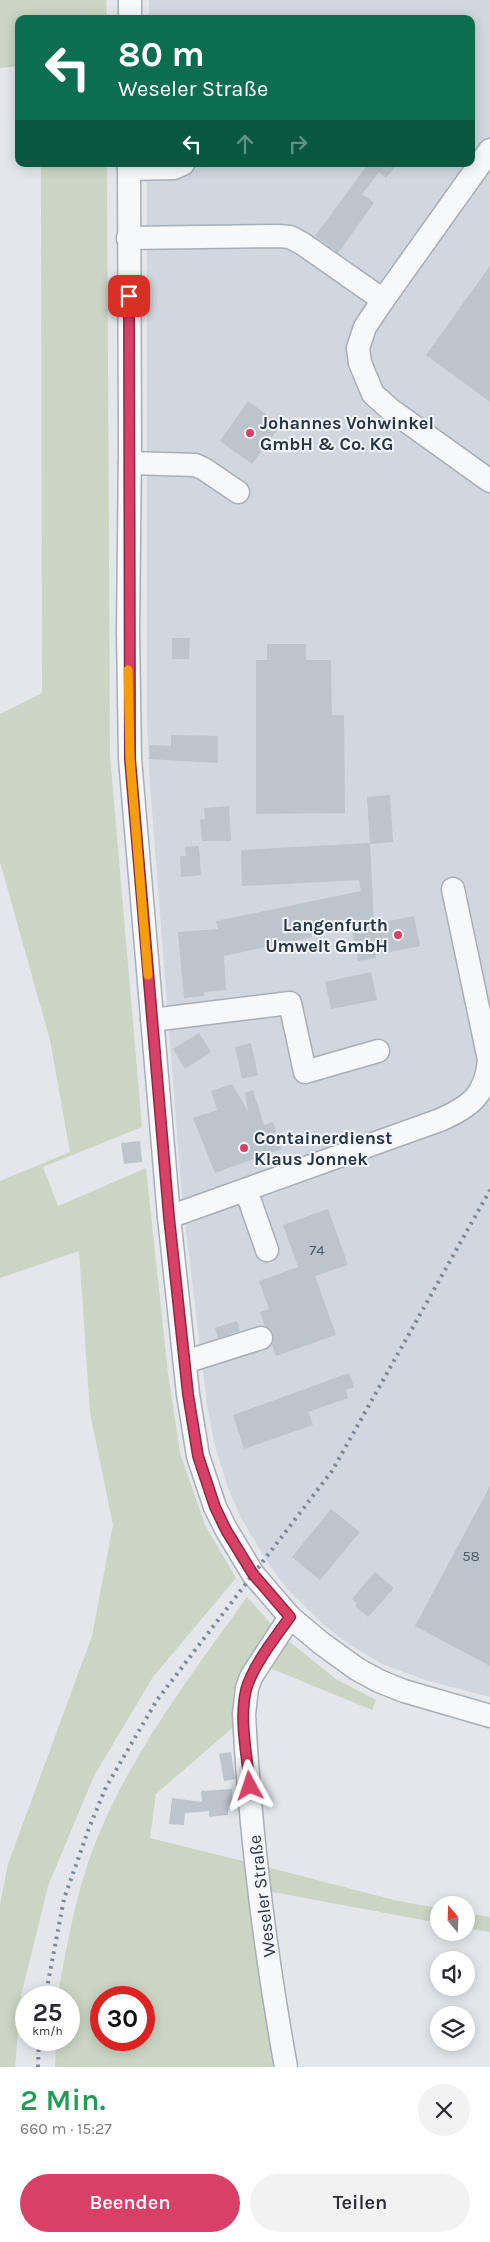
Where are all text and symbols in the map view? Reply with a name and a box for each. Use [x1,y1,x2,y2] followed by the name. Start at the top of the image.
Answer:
[118,34,205,75] text: 80 m
[35,35,100,100] icon: left
[118,76,268,102] text: Weseler Straße
[178,130,206,158] icon: left
[231,130,259,158] icon: ahead
[284,130,312,158] icon: right
[108,275,150,317] pin
[115,282,143,310] icon: arrive
[260,412,434,455] place label: Johannes Vohwinkel GmbH & Co. KG
[244,427,256,439] marker: Johannes Vohwinkel GmbH & Co. KG
[265,914,388,957] place label: Langenfurth Umwelt GmbH
[392,929,404,941] marker: Langenfurth Umwelt GmbH
[254,1127,392,1170] place label: Containerdienst Klaus Jonnek
[238,1142,250,1154] marker: Containerdienst Klaus Jonnek
[309,1241,325,1259] house number: 74
[462,1547,480,1565] house number: 58
[223,1759,275,1811] position arrow
[244,1834,280,1958] street label: Weseler Straße
[430,1896,475,1941] north arrow
[430,1896,475,2051] map controls
[430,1951,475,1996] button: sound
[90,1986,155,2051] speed limit sign: 30
[33,1998,62,2027] text: 25
[430,2006,475,2051] button: layers
[32,2024,63,2038] text: km/h
[20,2082,106,2118] text: 2 Min.
[418,2084,470,2136] button: close
[20,2119,112,2138] text: 660 m · 15:27
[20,2174,240,2232] button: Beenden
[250,2174,470,2232] button: Teilen

